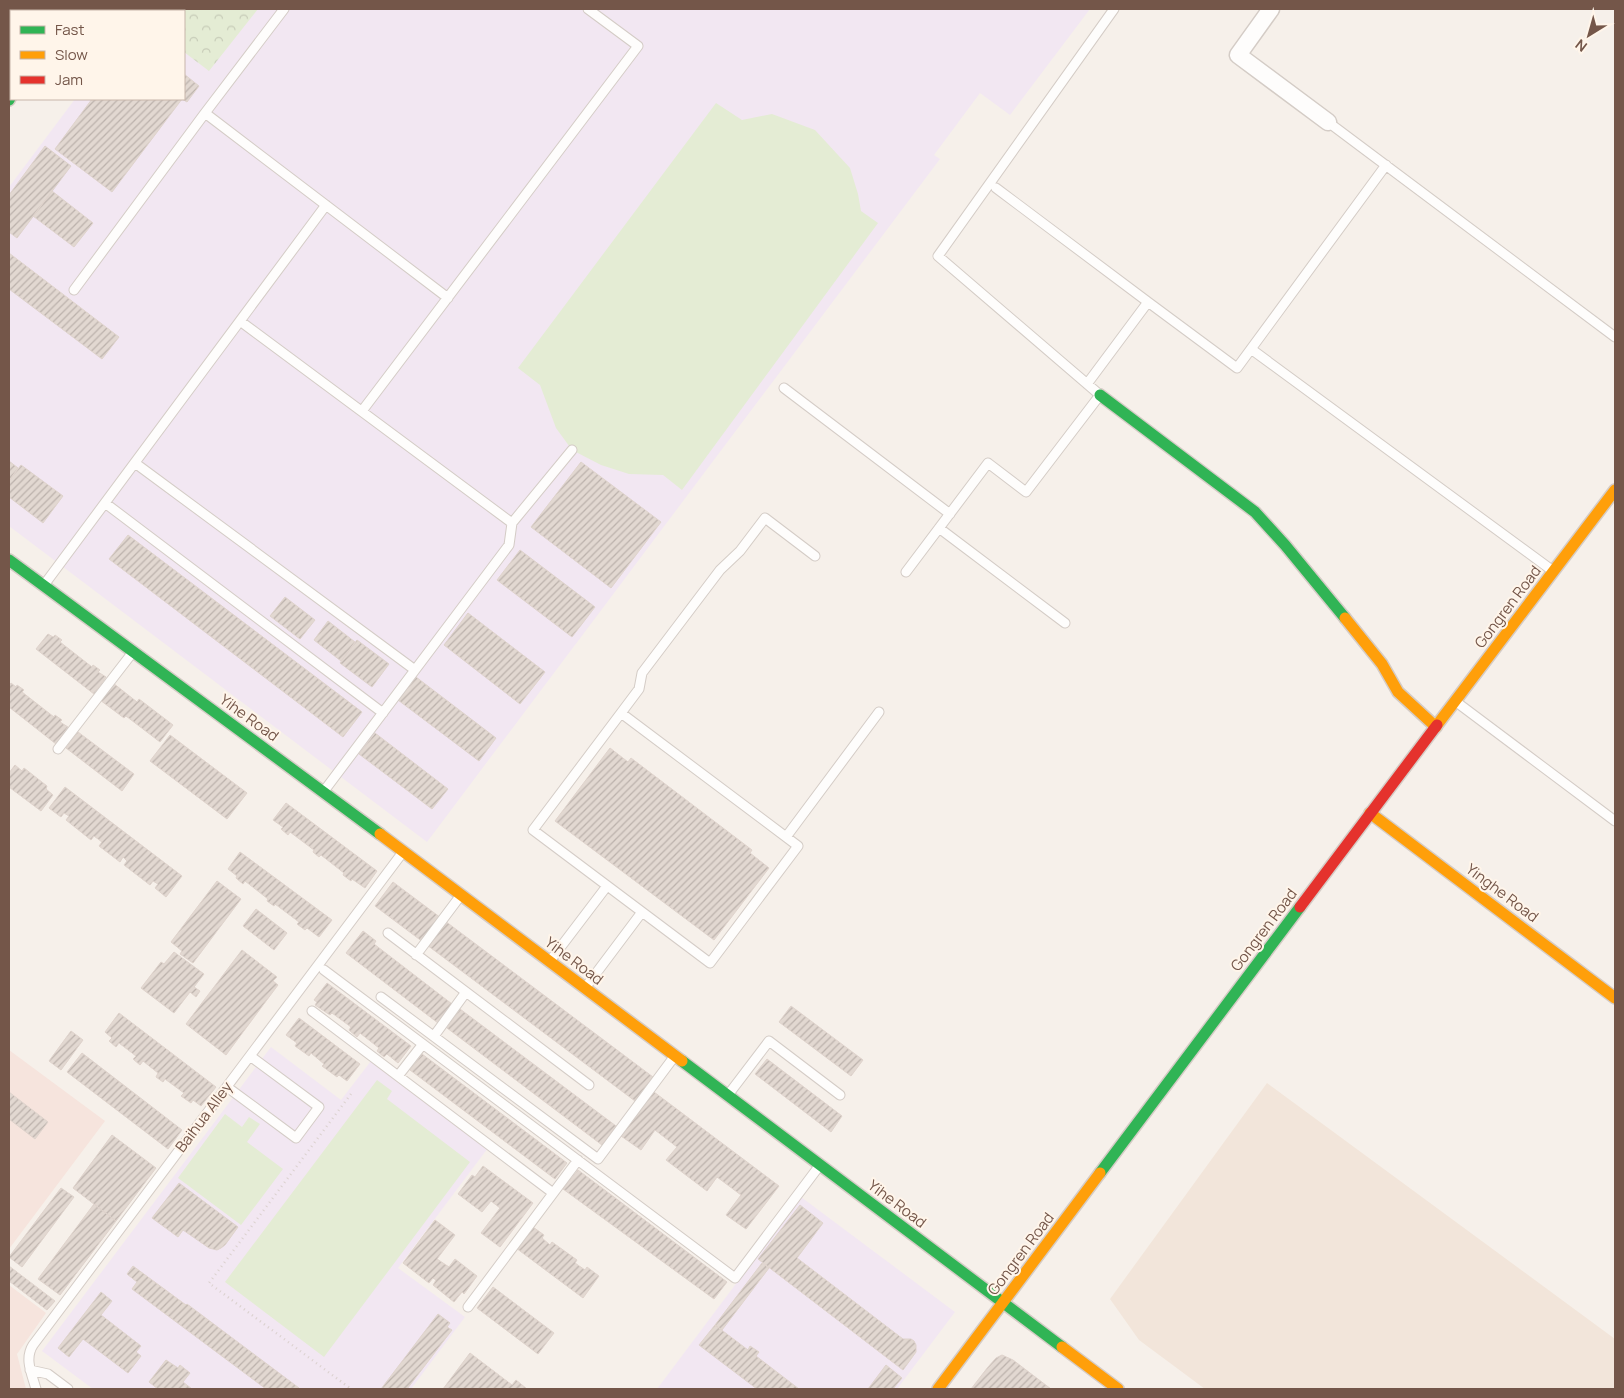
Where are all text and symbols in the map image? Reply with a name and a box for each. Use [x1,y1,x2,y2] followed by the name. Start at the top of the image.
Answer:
[10,10,185,100] legend
[1564,10,1614,60] north arrow
[55,19,84,40] text: Fast
[1571,35,1591,56] text: N
[55,44,88,65] text: Slow
[55,69,83,90] text: Jam
[1470,561,1546,652] street label: Gongren Road
[216,689,283,746] street label: Yihe Road
[1462,858,1543,927] street label: Yinghe Road
[1226,884,1302,975] street label: Gongren Road
[541,932,608,989] street label: Yihe Road
[170,1077,237,1156] street label: Baihua Alley
[864,1175,931,1232] street label: Yihe Road
[983,1208,1059,1299] street label: Gongren Road

